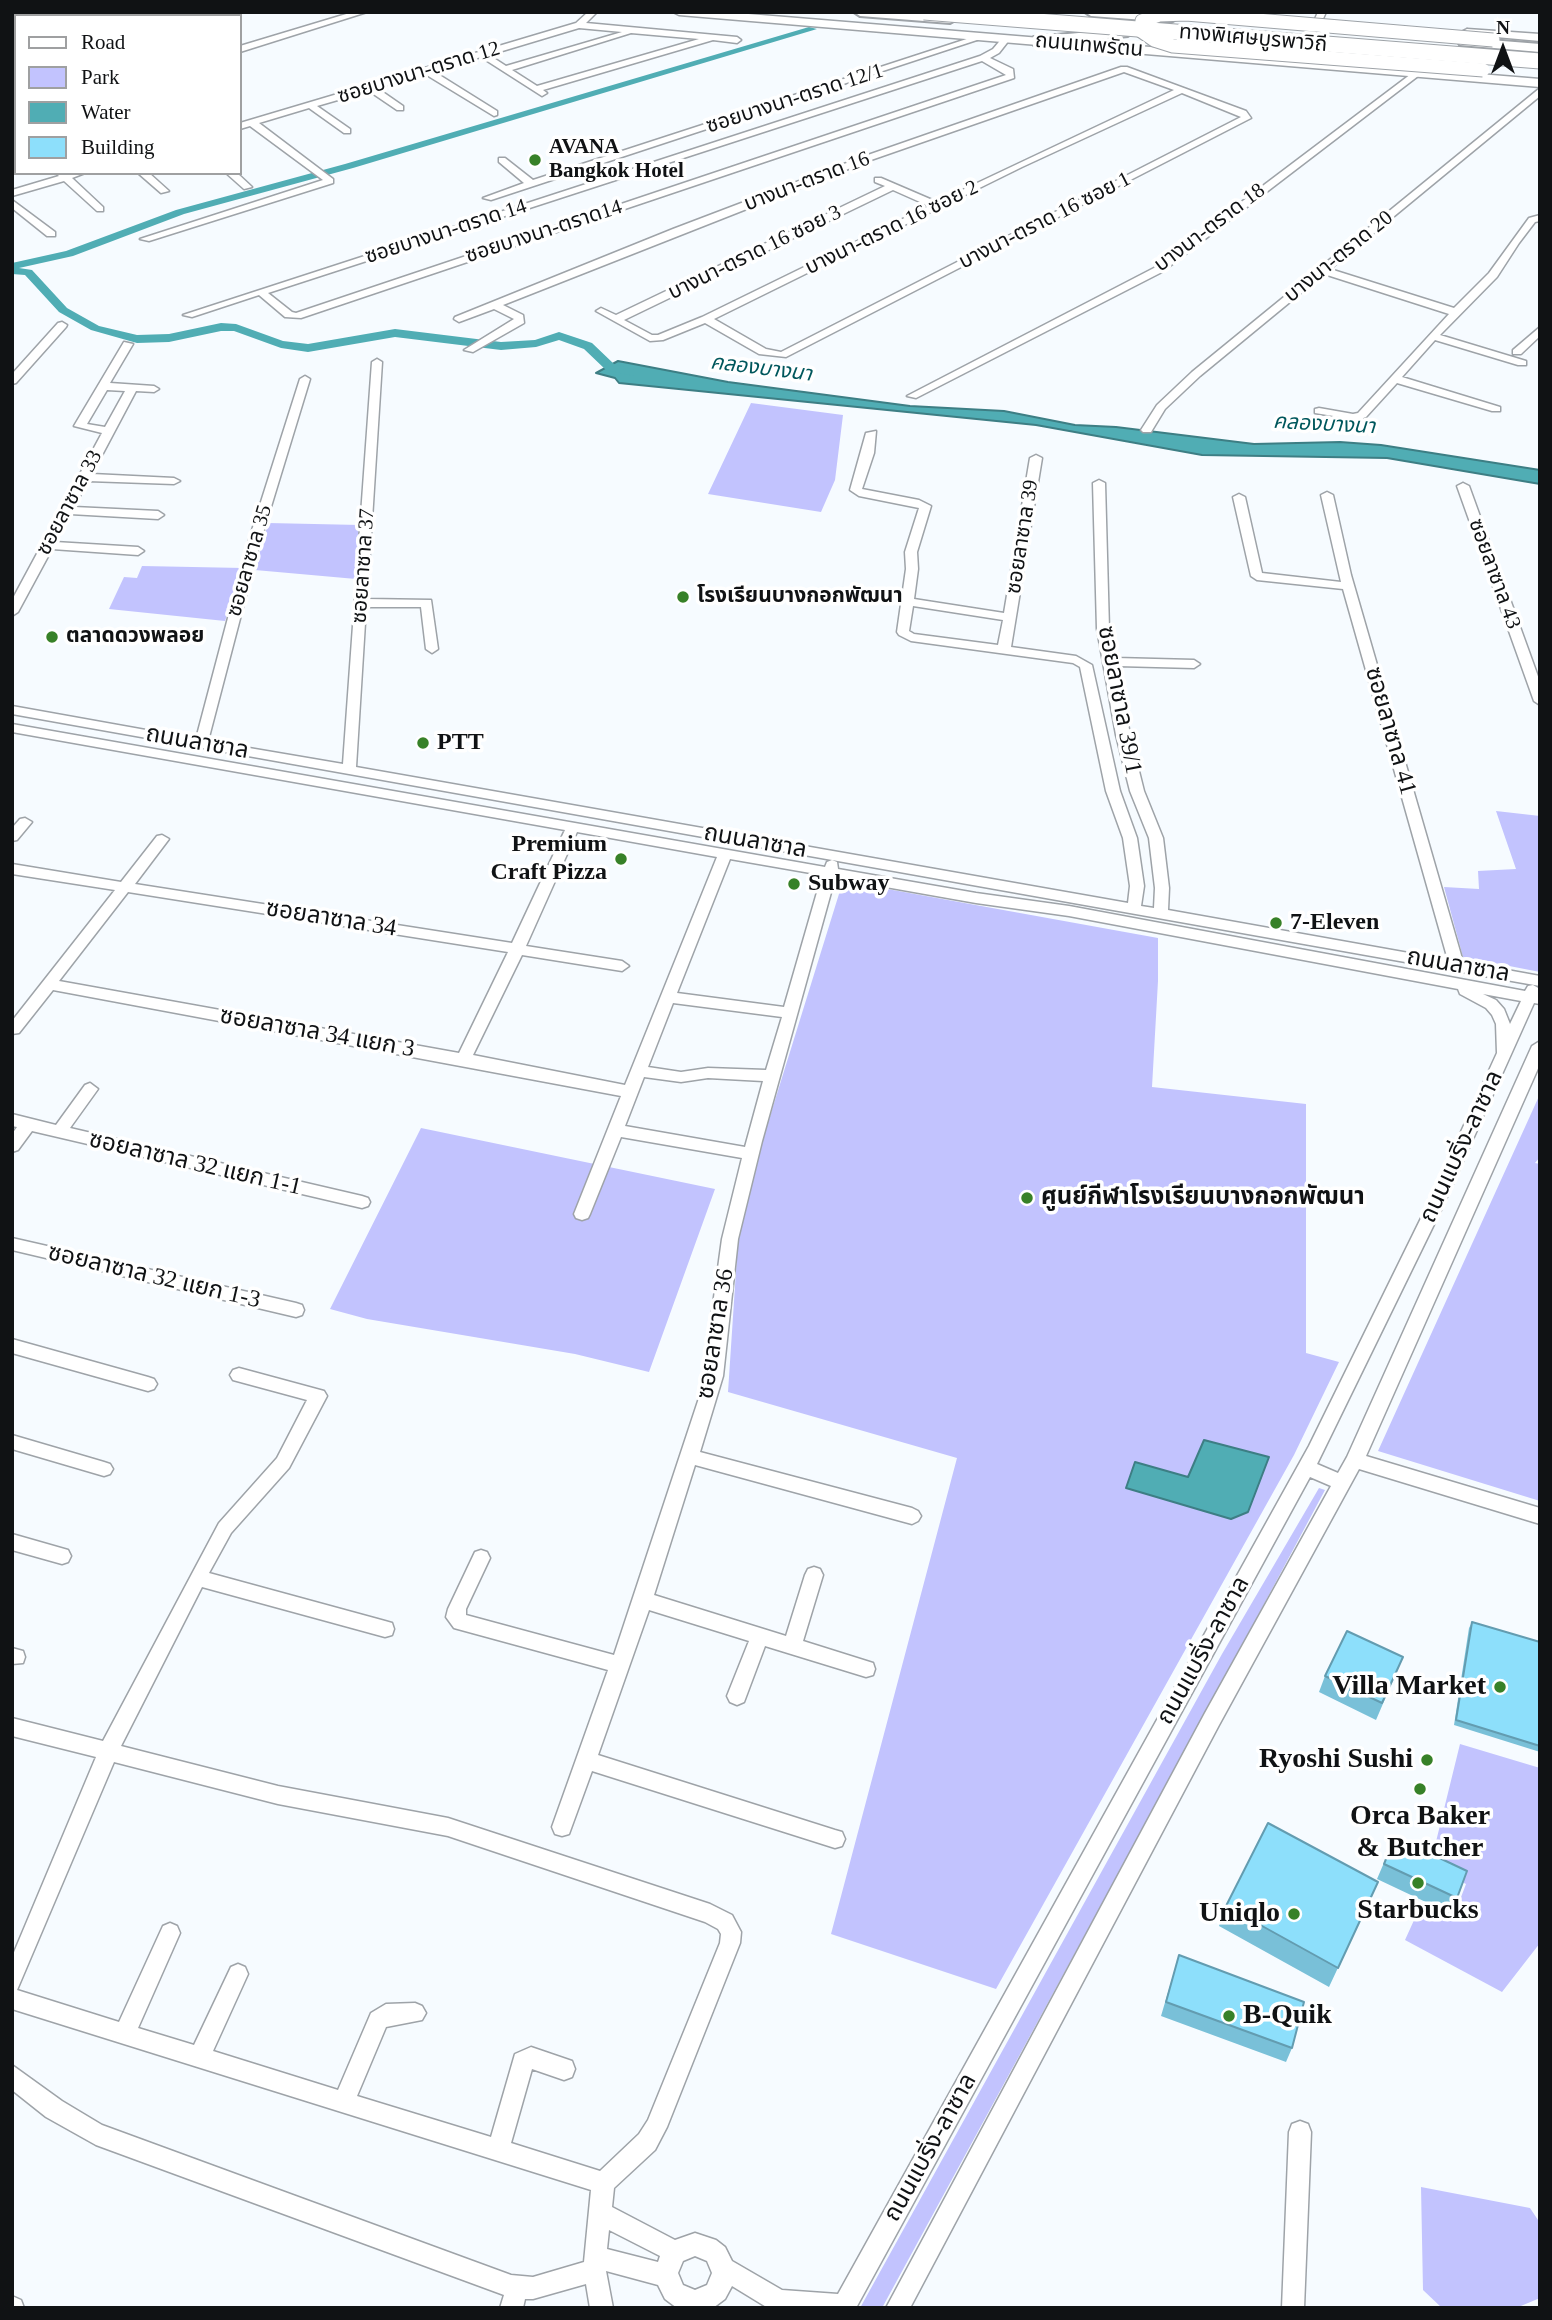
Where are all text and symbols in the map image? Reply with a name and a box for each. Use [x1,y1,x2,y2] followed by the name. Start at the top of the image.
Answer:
[14,14,242,175] legend
[1468,14,1538,84] north arrow
[1496,17,1510,38] text: N
[1178,20,1328,58] street label: ทางพิเศษบูรพาวิถี
[1034,29,1144,63] street label: ถนนเทพรัตน
[81,30,125,54] text: Road
[335,36,503,110] street label: ซอยบางนา-ตราด 12
[703,58,887,140] street label: ซอยบางนา-ตราด 12/1
[81,65,120,89] text: Park
[81,100,131,124] text: Water
[81,135,155,159] text: Building
[549,135,684,185] place label: AVANA Bangkok Hotel
[741,147,873,217] street label: บางนา-ตราด 16
[527,152,543,168] marker: AVANA Bangkok Hotel
[955,167,1135,275] street label: บางนา-ตราด 16 ซอย 1
[801,175,983,281] street label: บางนา-ตราด 16 ซอย 2
[1150,178,1270,278] street label: บางนา-ตราด 18
[362,194,530,270] street label: ซอยบางนา-ตราด 14
[463,195,625,269] street label: ซอยบางนา-ตราด14
[664,200,846,306] street label: บางนา-ตราด 16 ซอย 3
[1280,206,1398,308] street label: บางนา-ตราด 20
[709,350,813,388] water label: คลองบางนา
[1272,410,1376,440] water label: คลองบางนา
[32,446,108,560] street label: ซอยลาซาล 33
[1002,478,1044,596] street label: ซอยลาซาล 39
[222,502,278,620] street label: ซอยลาซาล 35
[347,508,381,624] street label: ซอยลาซาล 37
[1462,516,1526,632] street label: ซอยลาซาล 43
[697,584,903,610] place label: โรงเรียนบางกอกพัฒนา
[675,589,691,605] marker: โรงเรียนบางกอกพัฒนา
[1091,623,1147,777] street label: ซอยลาซาล 39/1
[66,624,204,650] place label: ตลาดดวงพลอย
[44,629,60,645] marker: ตลาดดวงพลอย
[1358,664,1422,798] street label: ซอยลาซาล 41
[143,720,251,766] street label: ถนนลาซาล
[437,729,484,757] place label: PTT
[415,735,431,751] marker: PTT
[701,819,809,865] street label: ถนนลาซาล
[490,831,607,887] place label: Premium Craft Pizza
[613,851,629,867] marker: Premium Craft Pizza
[808,870,889,898] place label: Subway
[786,876,802,892] marker: Subway
[264,894,398,944] street label: ซอยลาซาล 34
[1290,909,1379,937] place label: 7-Eleven
[1268,915,1284,931] marker: 7-Eleven
[1404,943,1512,989] street label: ถนนลาซาล
[217,1002,417,1064] street label: ซอยลาซาล 34 แยก 3
[1414,1066,1510,1228] street label: ถนนแบริ่ง-ลาซาล
[86,1126,304,1202] street label: ซอยลาซาล 32 แยก 1-1
[1041,1184,1365,1212] place label: ศูนย์กีฬาโรงเรียนบางกอกพัฒนา
[1019,1190,1035,1206] marker: ศูนย์กีฬาโรงเรียนบางกอกพัฒนา
[45,1239,263,1315] street label: ซอยลาซาล 32 แยก 1-3
[691,1267,741,1401] street label: ซอยลาซาล 36
[1152,1572,1256,1730] street label: ถนนแบริ่ง-ลาซาล
[1332,1670,1486,1704] place label: Villa Market
[1492,1679,1508,1695] marker: Villa Market
[1259,1743,1413,1777] place label: Ryoshi Sushi
[1419,1752,1435,1768] marker: Ryoshi Sushi
[1412,1781,1428,1797] marker: Orca Baker & Butcher
[1350,1800,1490,1866] place label: Orca Baker & Butcher
[1410,1875,1426,1891] marker: Starbucks
[1357,1894,1479,1928] place label: Starbucks
[1199,1897,1280,1931] place label: Uniqlo
[1286,1906,1302,1922] marker: Uniqlo
[1243,1999,1332,2033] place label: B-Quik
[1221,2008,1237,2024] marker: B-Quik
[879,2069,983,2227] street label: ถนนแบริ่ง-ลาซาล

